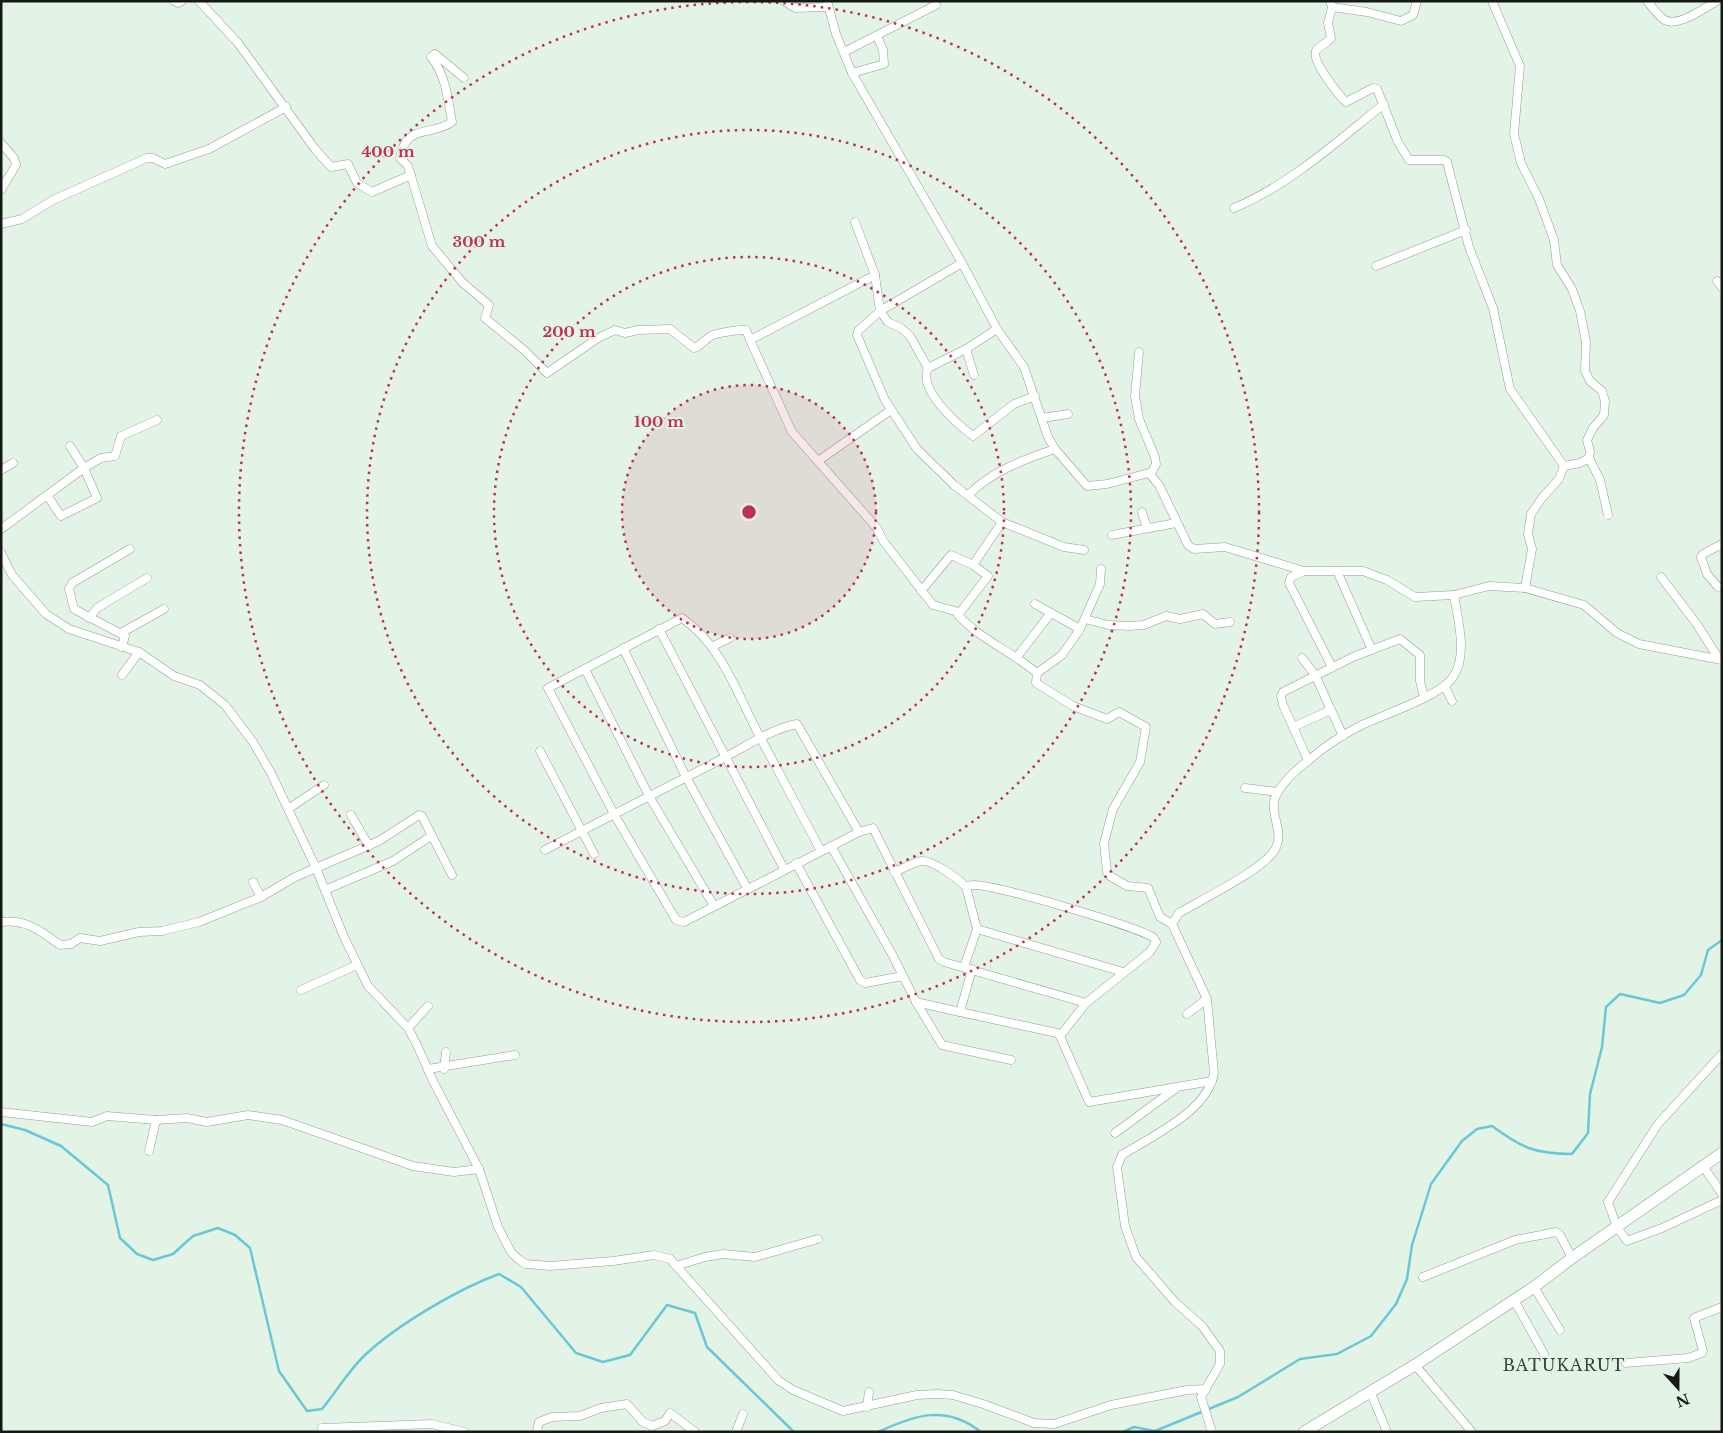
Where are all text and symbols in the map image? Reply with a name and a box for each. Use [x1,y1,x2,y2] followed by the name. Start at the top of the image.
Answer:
[361,142,415,161] text: 400 m
[453,232,506,251] text: 300 m
[543,322,596,341] text: 200 m
[634,412,684,431] text: 100 m
[740,503,758,521] centre of rings
[1503,1355,1625,1375] district label: BATUKARUT
[1653,1363,1703,1413] north arrow
[1673,1389,1692,1411] text: N

